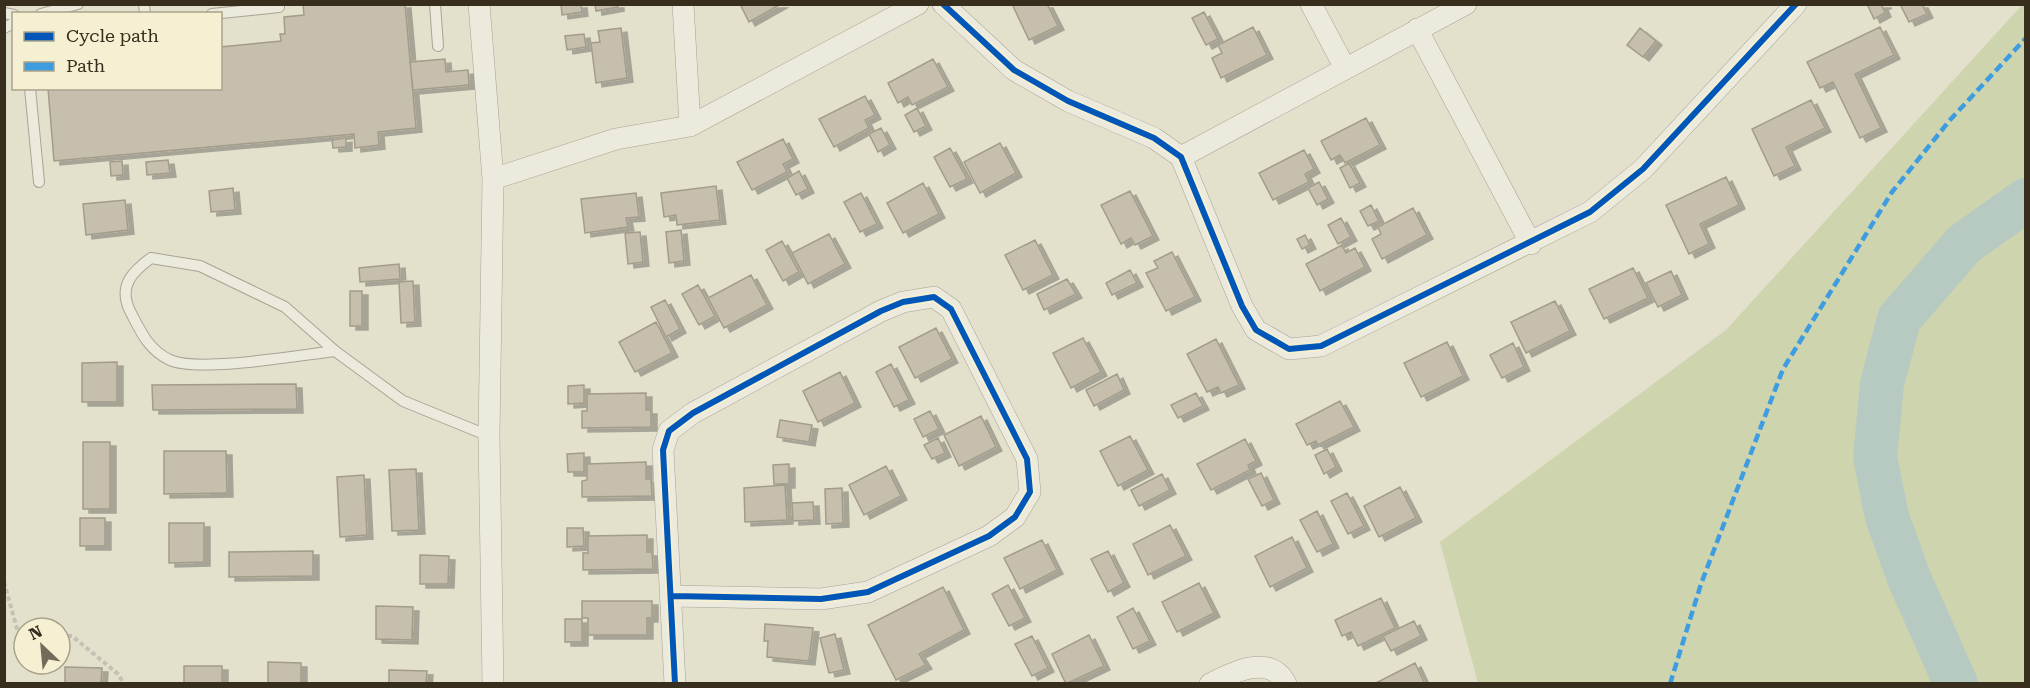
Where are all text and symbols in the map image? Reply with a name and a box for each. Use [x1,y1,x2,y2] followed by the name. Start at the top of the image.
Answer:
[12,12,222,90] legend
[66,25,159,46] text: Cycle path
[66,55,105,76] text: Path
[12,616,72,676] north arrow
[26,622,45,644] text: N

